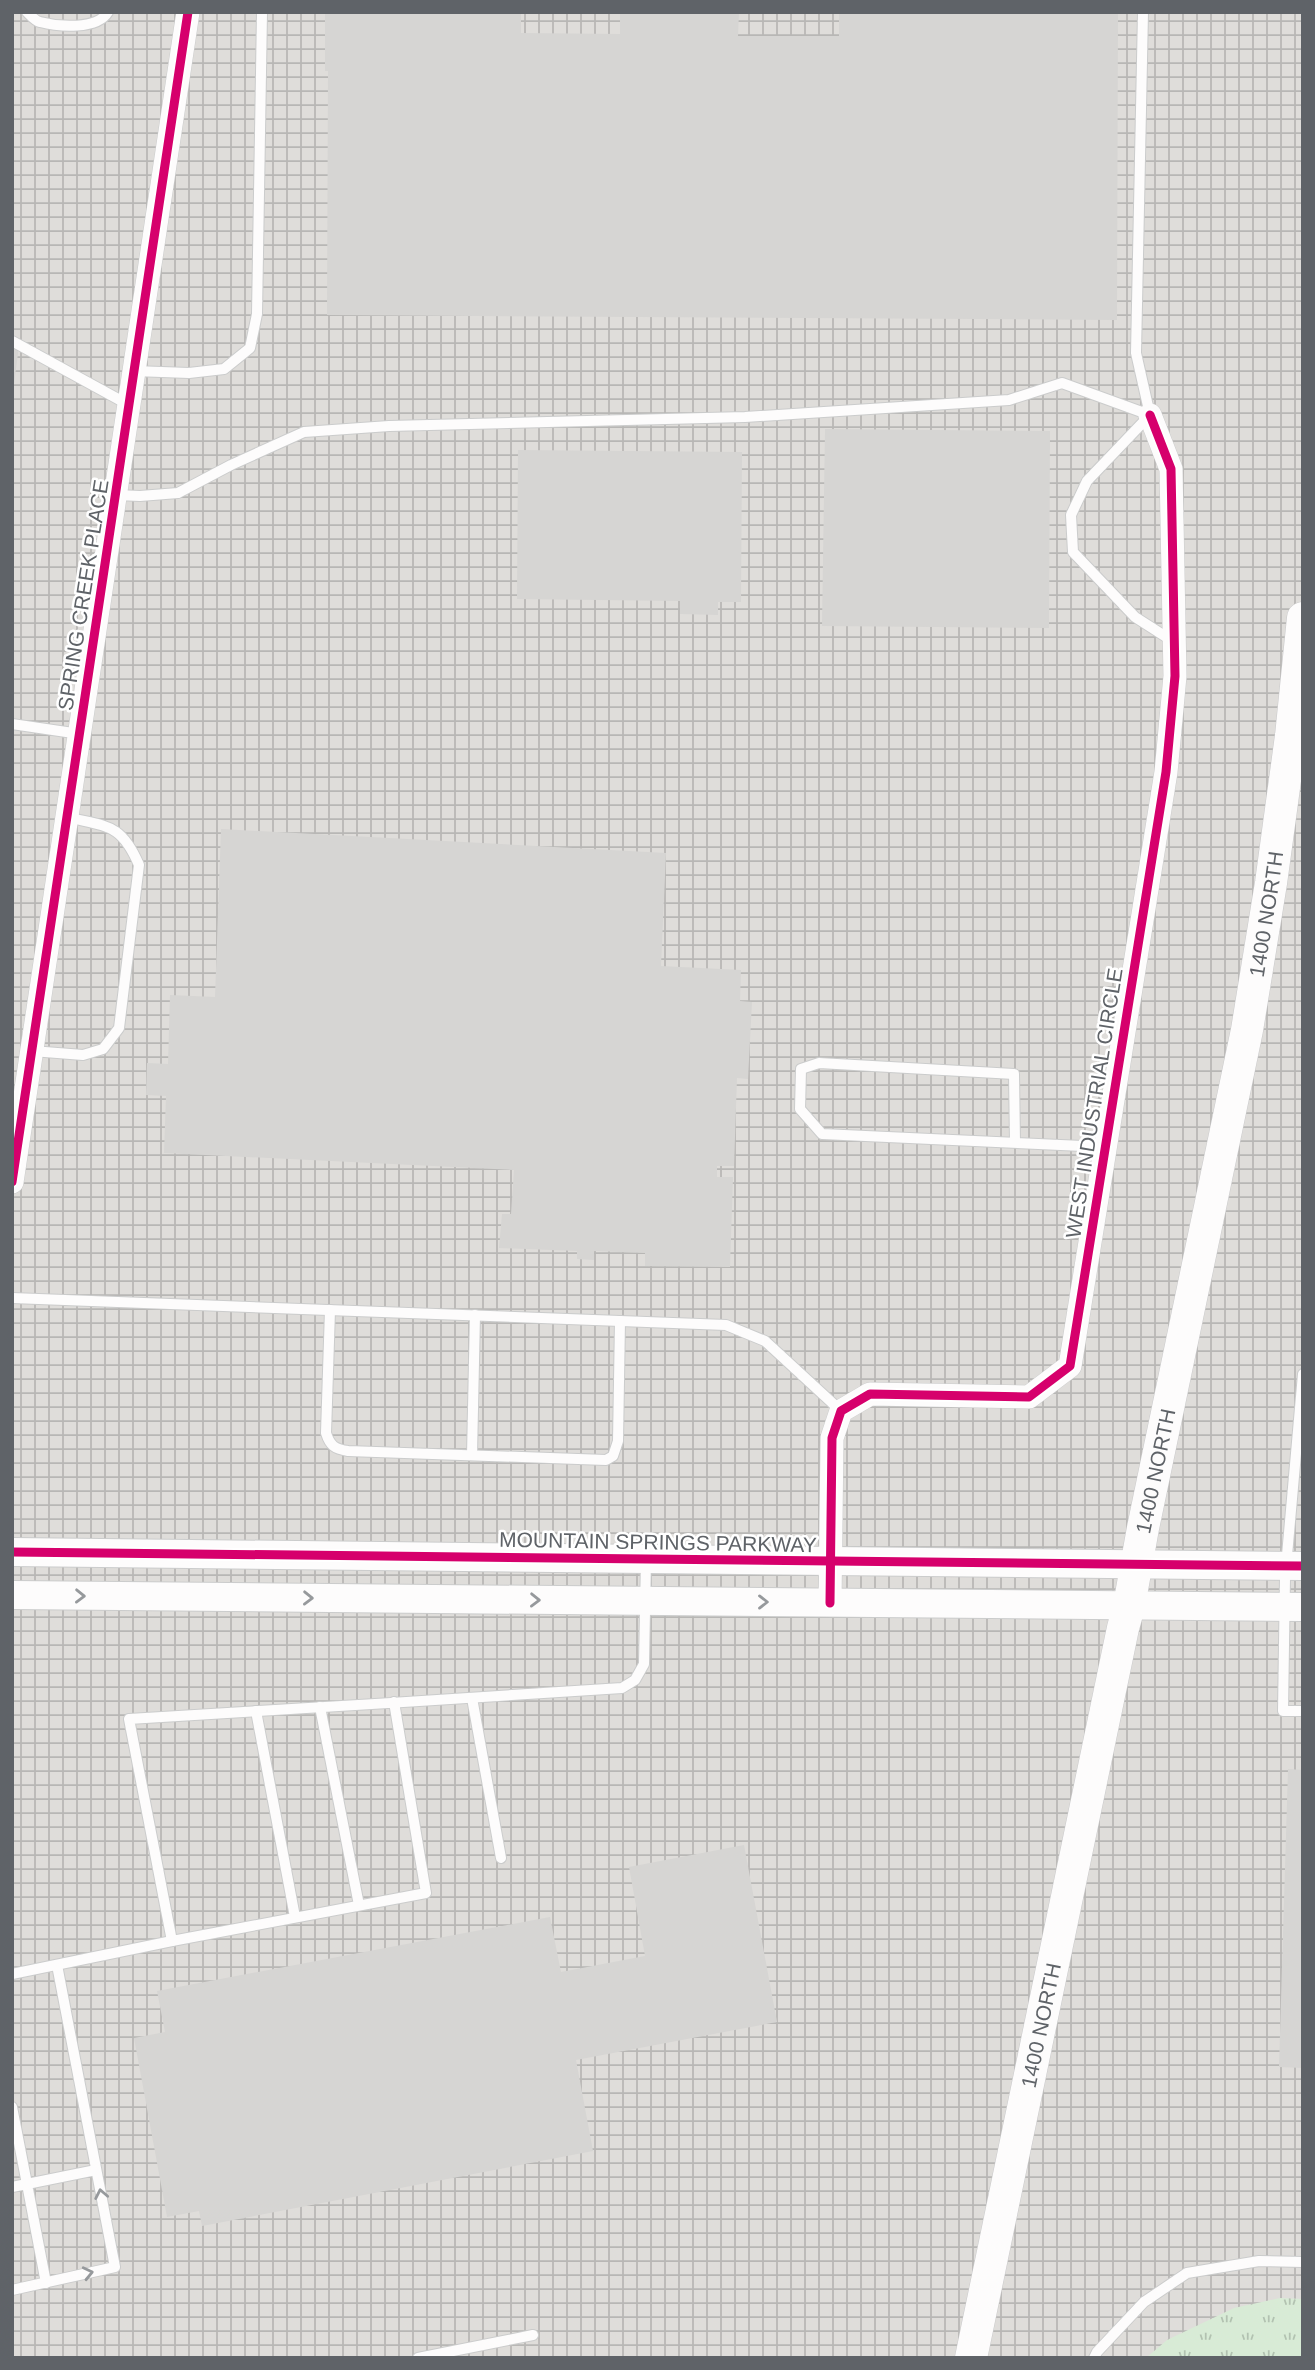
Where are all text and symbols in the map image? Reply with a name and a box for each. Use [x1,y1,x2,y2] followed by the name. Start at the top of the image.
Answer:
[53,478,113,712] street label: SPRING CREEK PLACE
[1244,850,1287,978] street label: 1400 NORTH
[1061,966,1127,1240] street label: WEST INDUSTRIAL CIRCLE
[1131,1406,1179,1535] street label: 1400 NORTH
[499,1528,817,1556] street label: MOUNTAIN SPRINGS PARKWAY
[76,1588,86,1604] one-way arrow
[303,1590,314,1606] one-way arrow
[531,1592,541,1608] one-way arrow
[758,1594,769,1610] one-way arrow
[1016,1961,1065,2090] street label: 1400 NORTH
[94,2188,109,2200] one-way arrow
[81,2267,93,2282] one-way arrow

